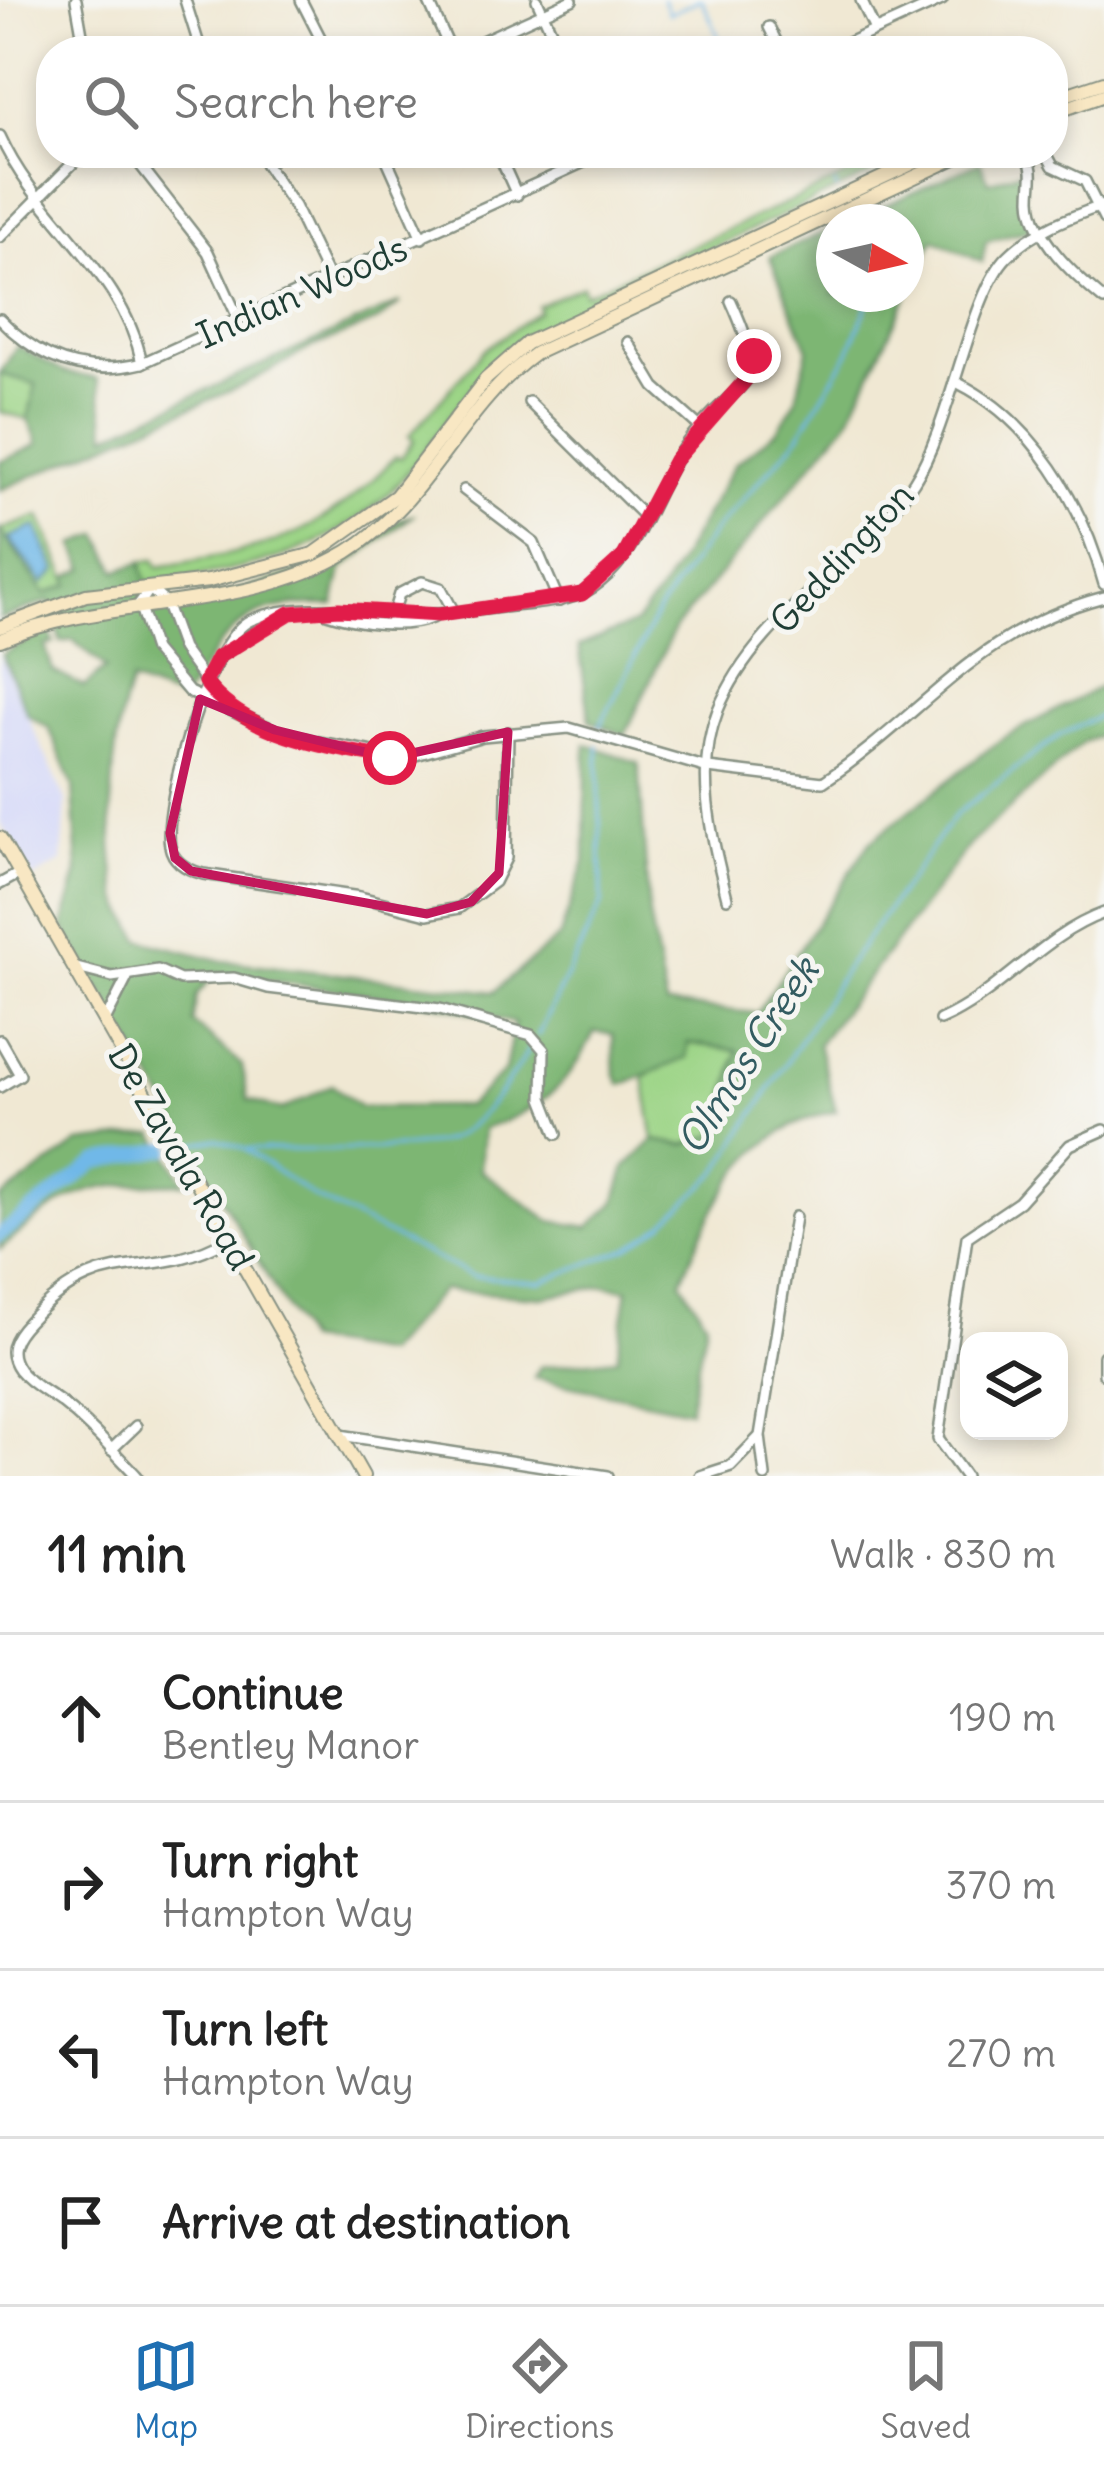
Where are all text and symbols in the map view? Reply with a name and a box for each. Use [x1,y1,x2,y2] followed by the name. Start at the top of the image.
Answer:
[36,36,1068,168] search box
[78,69,144,135] icon: search
[174,74,418,130] text: Search here
[816,204,924,312] north arrow
[190,226,414,358] street label: Indian Woods
[727,329,781,383] route end
[761,473,923,643] street label: Geddington
[363,731,417,785] route start
[666,946,831,1163] water label: Olmos Creek
[98,1036,264,1278] street label: De Zavala Road
[960,1332,1068,1440] map controls
[960,1332,1068,1440] button: layers
[48,1522,186,1586] text: 11 min
[830,1530,1056,1579] text: Walk · 830 m
[162,1665,344,1721] text: Continue
[48,1685,114,1751] icon: ahead
[949,1693,1056,1742] text: 190 m
[162,1721,419,1770] text: Bentley Manor
[162,1833,358,1889] text: Turn right
[48,1853,114,1919] icon: right
[946,1861,1056,1910] text: 370 m
[162,1889,414,1938] text: Hampton Way
[162,2001,328,2057] text: Turn left
[48,2021,114,2087] icon: left
[946,2029,1056,2078] text: 270 m
[162,2057,414,2106] text: Hampton Way
[48,2189,114,2255] icon: arrive
[162,2194,571,2250] text: Arrive at destination
[133,2333,199,2447] tab: Map
[465,2333,614,2447] tab: Directions
[881,2333,971,2447] tab: Saved

